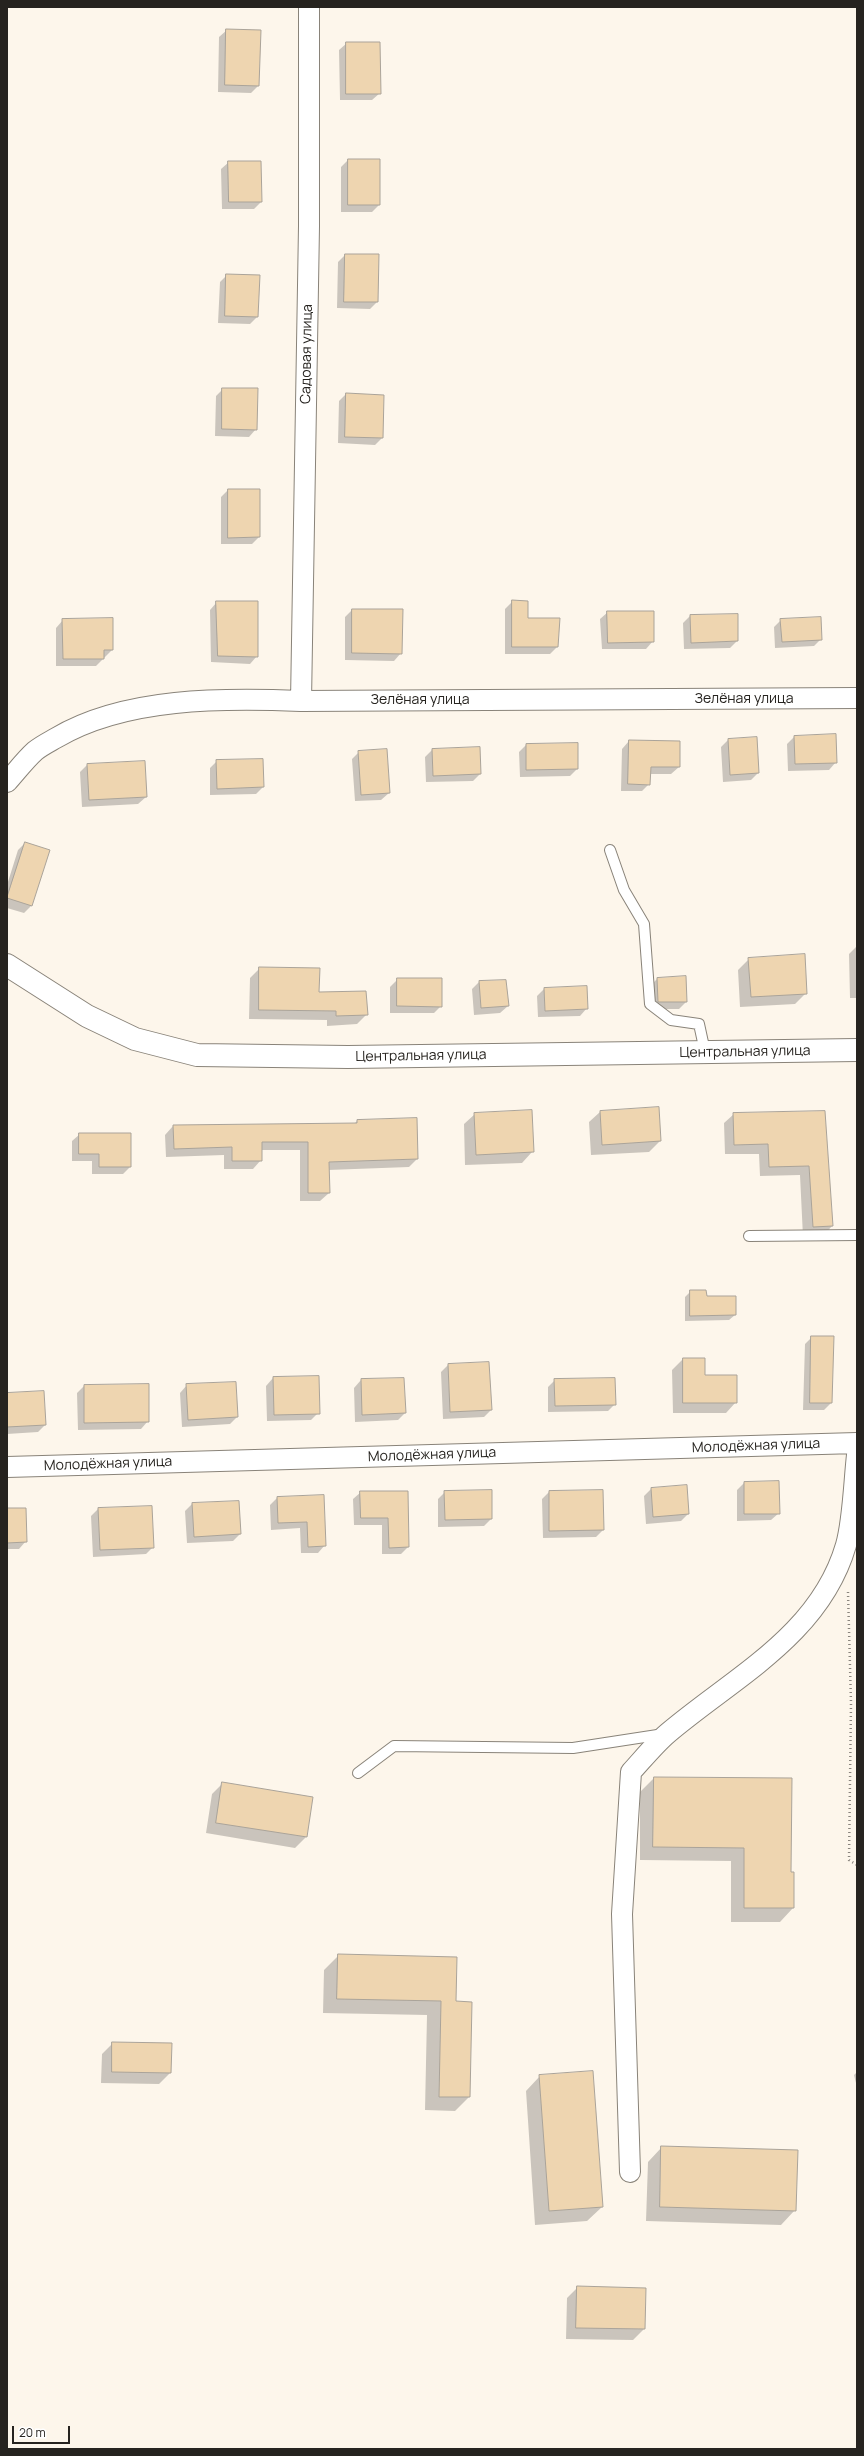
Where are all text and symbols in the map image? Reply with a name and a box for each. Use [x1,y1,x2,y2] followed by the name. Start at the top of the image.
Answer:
[298,304,316,404] street label: Садовая улица
[695,691,793,707] street label: Зелёная улица
[371,692,469,708] street label: Зелёная улица
[679,1042,811,1062] street label: Центральная улица
[355,1046,487,1066] street label: Центральная улица
[691,1435,821,1457] street label: Молодёжная улица
[367,1444,497,1466] street label: Молодёжная улица
[43,1453,173,1475] street label: Молодёжная улица
[14,2418,72,2444] scale bar
[19,2424,46,2441] text: 20 m

